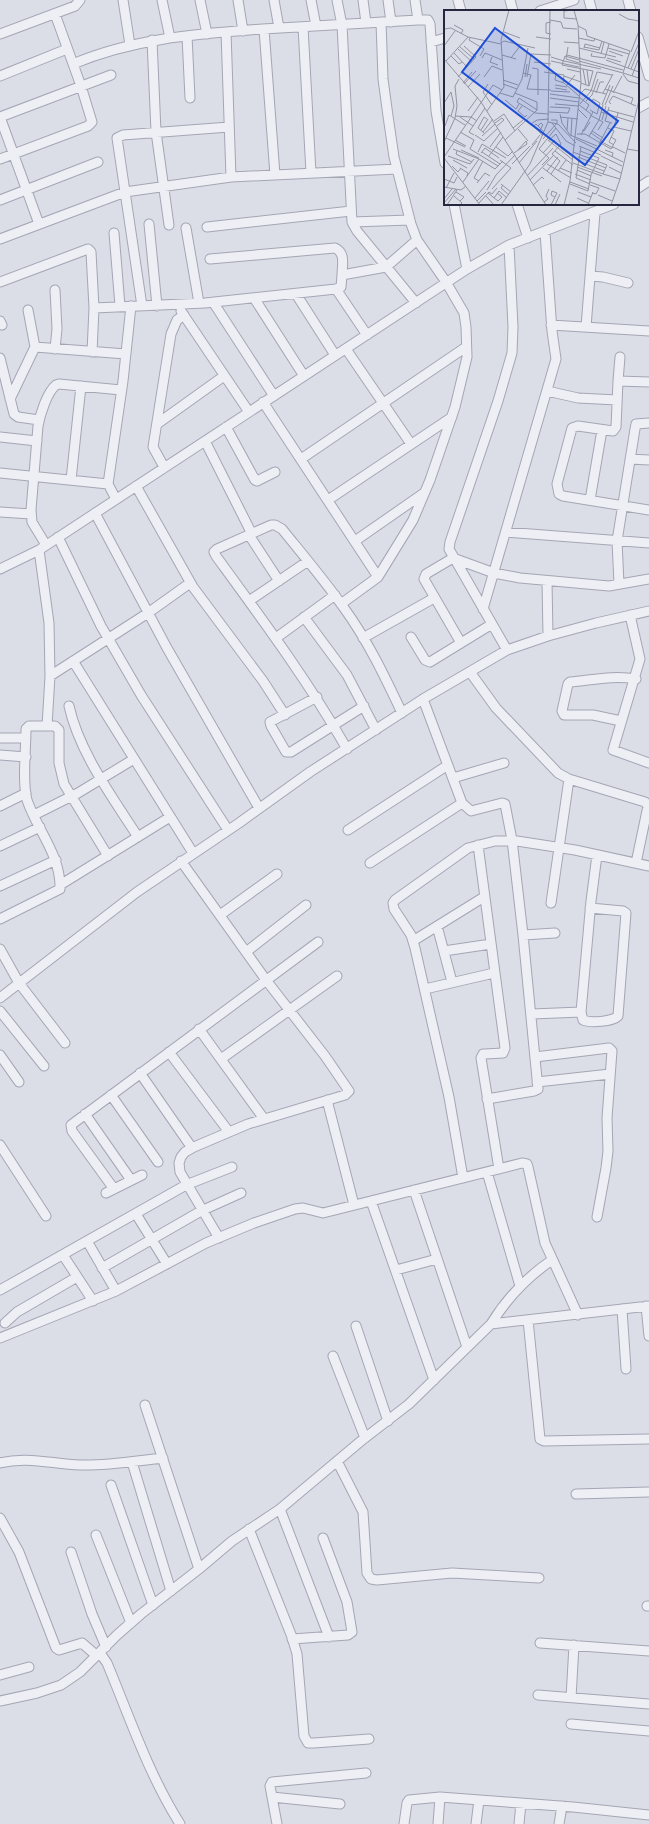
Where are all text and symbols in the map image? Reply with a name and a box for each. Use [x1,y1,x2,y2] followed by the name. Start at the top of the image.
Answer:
[444,10,639,205] inset map

